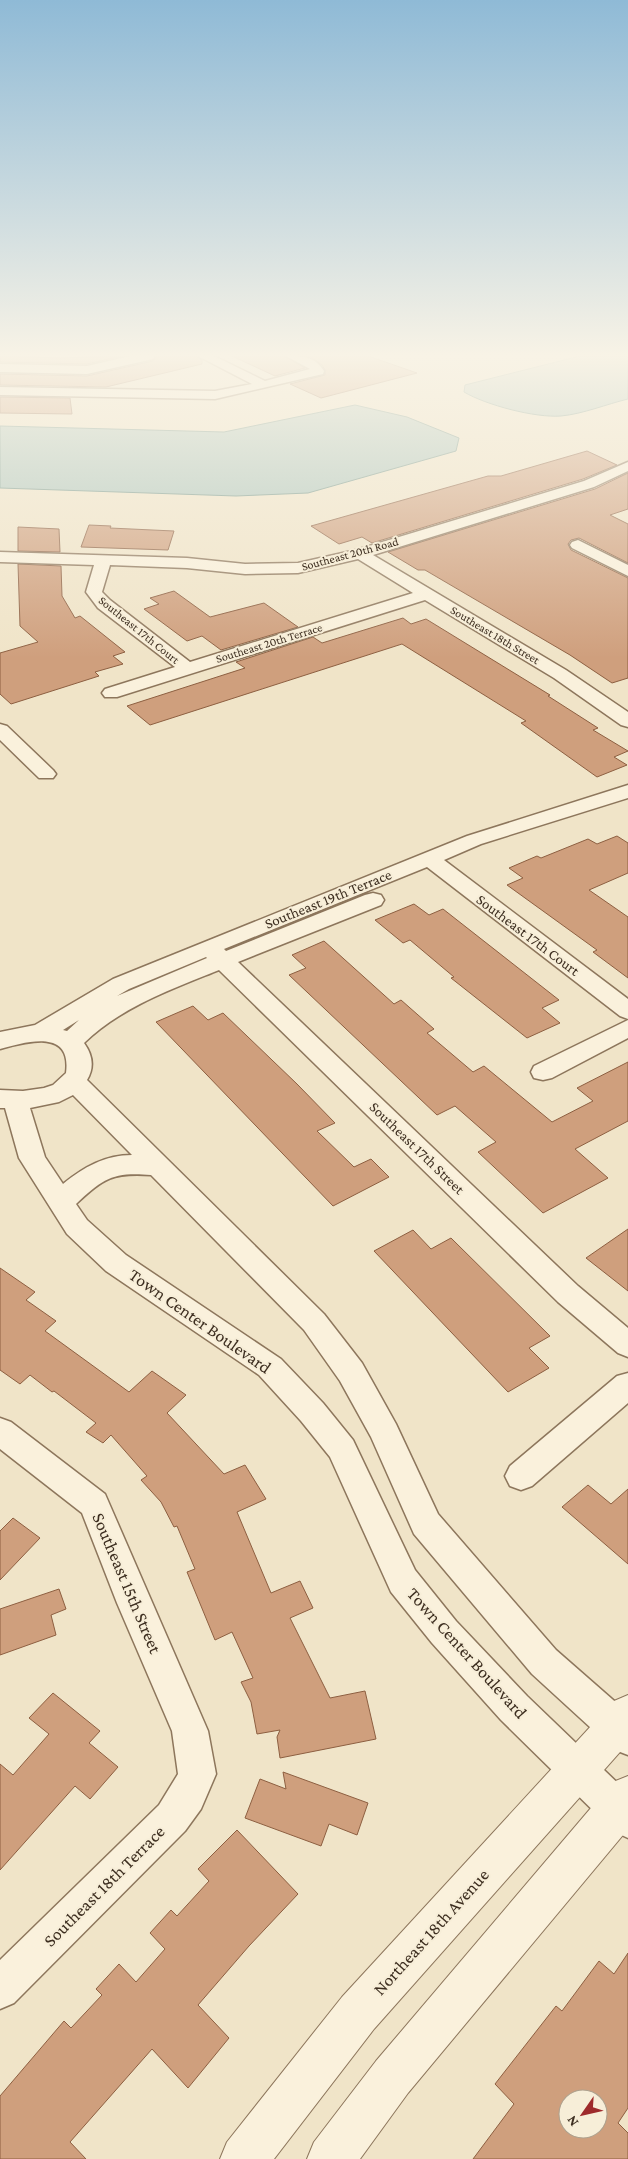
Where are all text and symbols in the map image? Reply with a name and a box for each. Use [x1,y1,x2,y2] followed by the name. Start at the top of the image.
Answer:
[300,534,401,574] street label: Southeast 20th Road
[96,593,183,667] street label: Southeast 17th Court
[448,603,543,668] street label: Southeast 18th Street
[214,620,324,666] street label: Southeast 20th Terrace
[262,866,394,932] street label: Southeast 19th Terrace
[473,891,583,980] street label: Southeast 17th Court
[366,1099,468,1198] street label: Southeast 17th Street
[125,1264,275,1378] street label: Town Center Boulevard
[88,1510,166,1657] street label: Southeast 15th Street
[403,1584,531,1723] street label: Town Center Boulevard
[39,1821,169,1951] street label: Southeast 18th Terrace
[369,1865,493,1999] street label: Northeast 18th Avenue
[558,2089,608,2139] north arrow
[563,2112,582,2130] text: N

